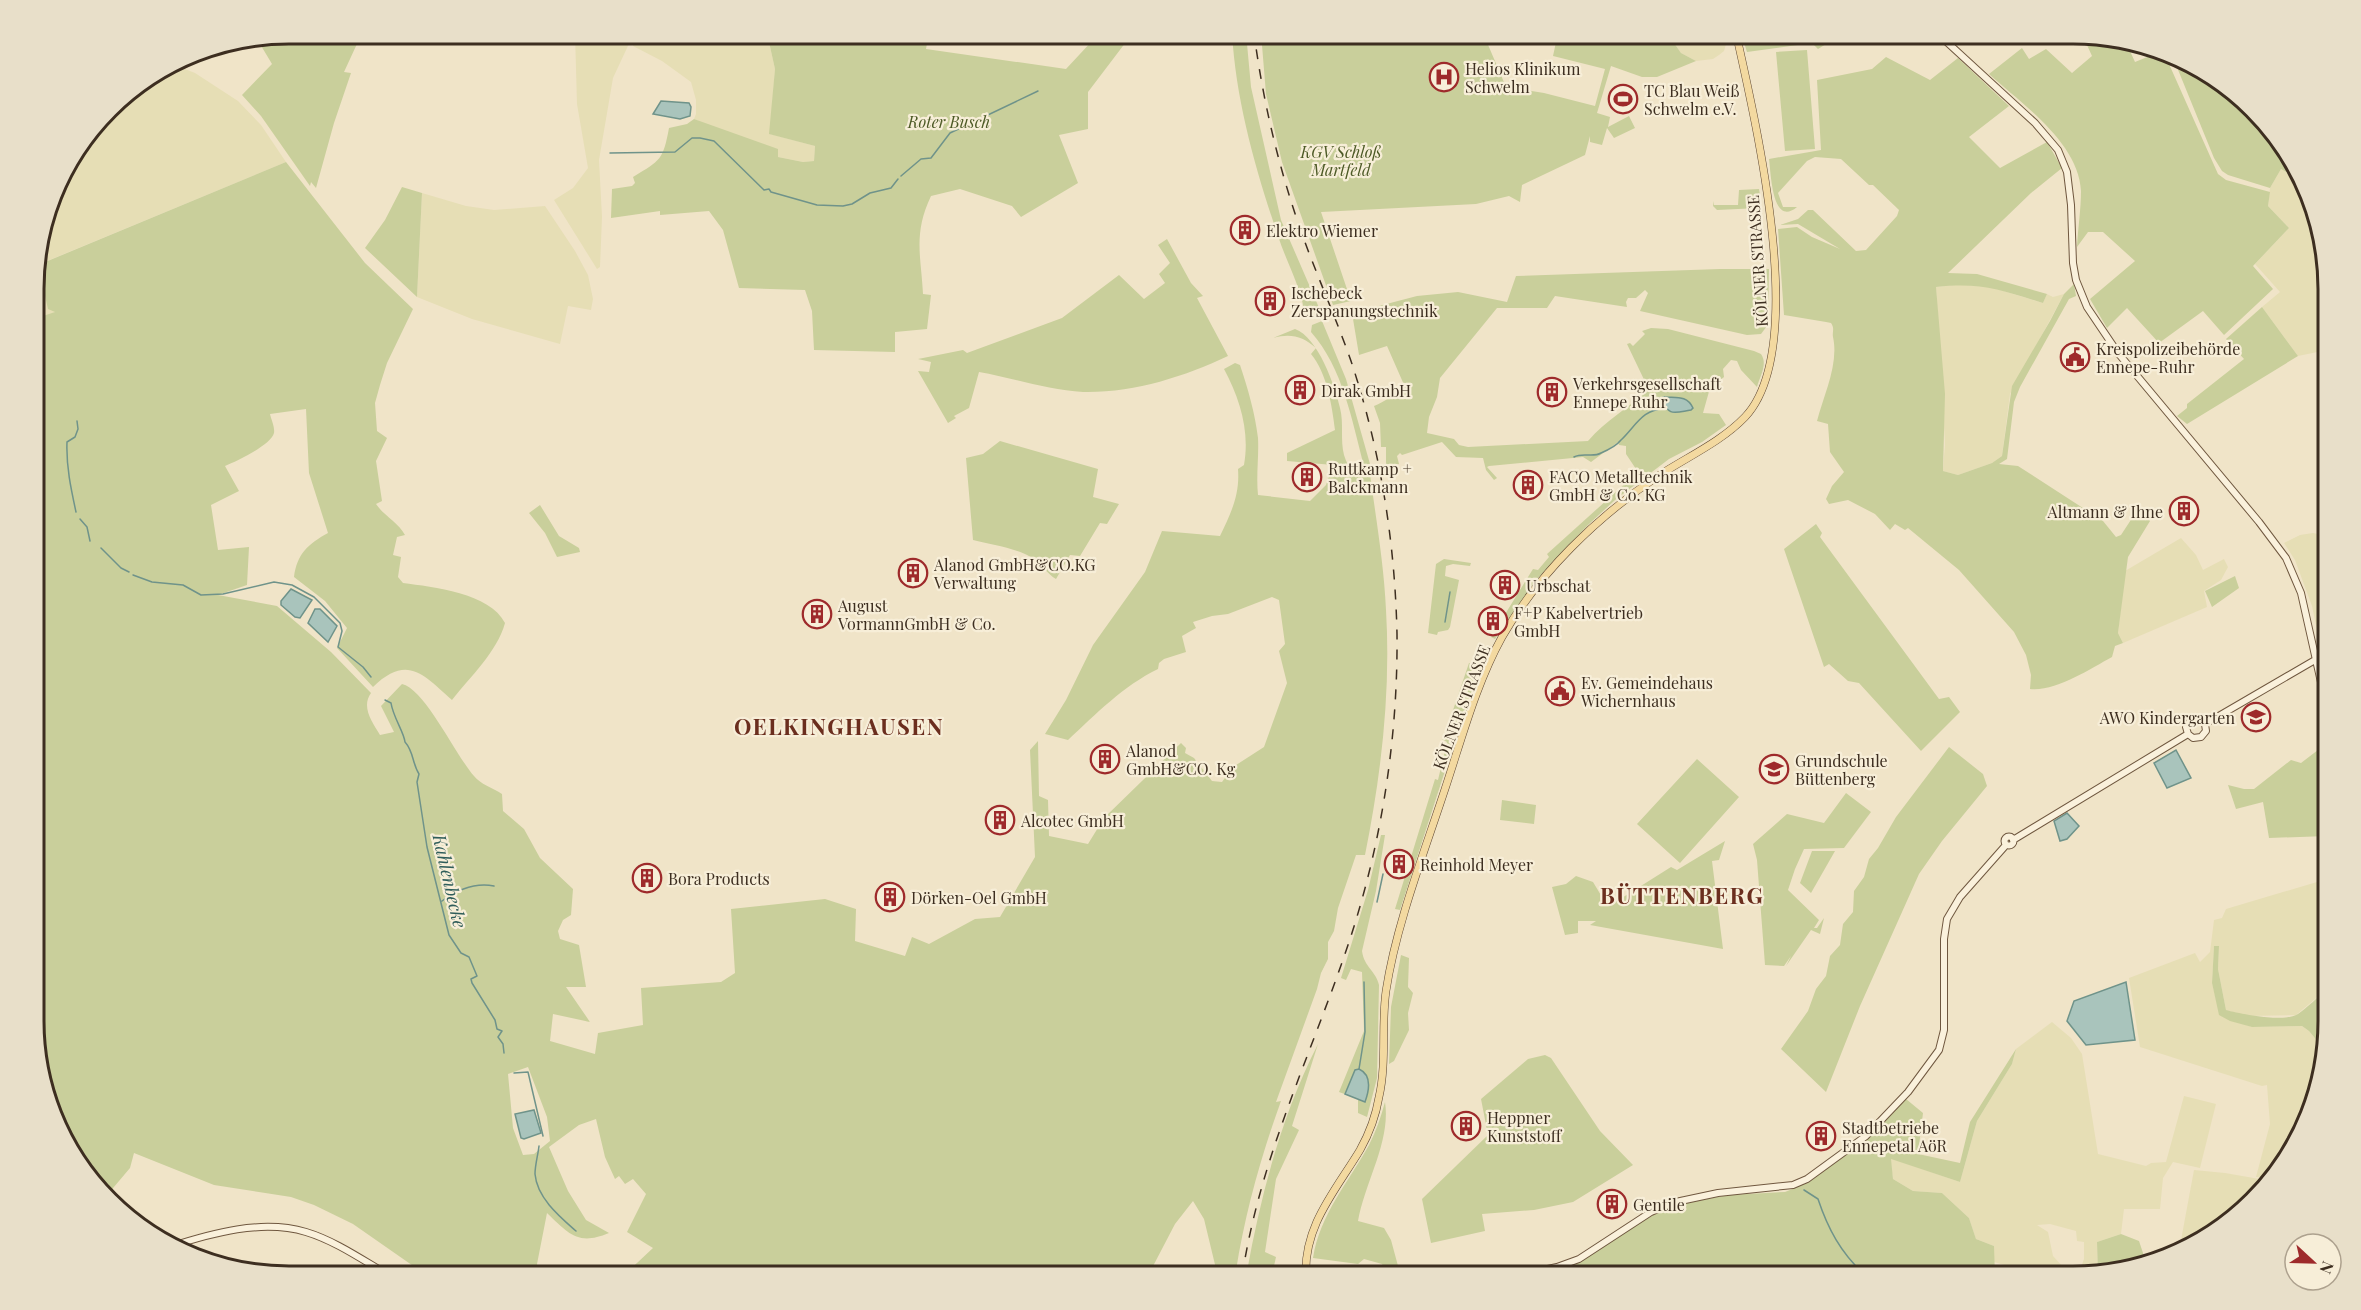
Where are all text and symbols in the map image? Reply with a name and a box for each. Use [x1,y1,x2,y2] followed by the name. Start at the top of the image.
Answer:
[1465,58,1580,97] place label: Helios Klinikum Schwelm
[1428,61,1460,93] hospital icon: Helios Klinikum Schwelm
[1644,80,1740,119] place label: TC Blau Weiß Schwelm e.V.
[1607,83,1639,115] sports icon: TC Blau Weiß Schwelm e.V.
[907,111,990,132] park label: Roter Busch
[1300,141,1382,180] park label: KGV Schloß Martfeld
[1742,194,1772,328] street label: KÖLNER STRASSE
[1229,214,1261,246] building icon: Elektro Wiemer
[1266,220,1378,241] place label: Elektro Wiemer
[1291,282,1438,321] place label: Ischebeck Zerspanungstechnik
[1254,285,1286,317] building icon: Ischebeck Zerspanungstechnik
[2096,338,2240,377] place label: Kreispolizeibehörde Ennepe-Ruhr
[2059,341,2091,373] public building icon: Kreispolizeibehörde Ennepe-Ruhr
[1572,373,1722,412] place label: Verkehrsgesellschaft Ennepe Ruhr
[1284,374,1316,406] building icon: Dirak GmbH
[1536,376,1568,408] building icon: Verkehrsgesellschaft Ennepe Ruhr
[1321,380,1411,401] place label: Dirak GmbH
[1328,458,1412,497] place label: Ruttkamp + Balckmann
[1291,461,1323,493] building icon: Ruttkamp + Balckmann
[1549,466,1693,505] place label: FACO Metalltechnik GmbH & Co. KG
[1512,469,1544,501] building icon: FACO Metalltechnik GmbH & Co. KG
[2168,495,2200,527] building icon: Altmann & Ihne
[2047,501,2163,522] place label: Altmann & Ihne
[933,554,1095,593] place label: Alanod GmbH&CO.KG Verwaltung
[897,557,929,589] building icon: Alanod GmbH&CO.KG Verwaltung
[1489,569,1521,601] building icon: Urbschat
[1526,575,1591,596] place label: Urbschat
[837,595,996,634] place label: August VormannGmbH & Co.
[801,598,833,630] building icon: August VormannGmbH & Co.
[1514,602,1643,641] place label: F+P Kabelvertrieb GmbH
[1477,605,1509,637] building icon: F+P Kabelvertrieb GmbH
[1428,642,1494,772] street label: KÖLNER STRASSE
[1580,672,1713,711] place label: Ev. Gemeindehaus Wichernhaus
[1544,675,1576,707] public building icon: Ev. Gemeindehaus Wichernhaus
[2240,701,2272,733] school or university icon: AWO Kindergarten
[2099,707,2235,728] place label: AWO Kindergarten
[734,711,944,741] district label: OELKINGHAUSEN
[1125,740,1236,779] place label: Alanod GmbH&CO. Kg
[1089,743,1121,775] building icon: Alanod GmbH&CO. Kg
[1795,750,1888,789] place label: Grundschule Büttenberg
[1758,753,1790,785] school or university icon: Grundschule Büttenberg
[984,804,1016,836] building icon: Alcotec GmbH
[1020,810,1124,831] place label: Alcotec GmbH
[427,831,473,931] water label: Kahlenbecke
[1383,848,1415,880] building icon: Reinhold Meyer
[1420,854,1533,875] place label: Reinhold Meyer
[631,862,663,894] building icon: Bora Products
[668,868,770,889] place label: Bora Products
[1600,880,1764,910] district label: BÜTTENBERG
[874,881,906,913] building icon: Dörken-Oel GmbH
[911,887,1047,908] place label: Dörken-Oel GmbH
[1487,1107,1563,1146] place label: Heppner Kunststoff
[1450,1110,1482,1142] building icon: Heppner Kunststoff
[1842,1117,1948,1156] place label: Stadtbetriebe Ennepetal AöR
[1805,1120,1837,1152] building icon: Stadtbetriebe Ennepetal AöR
[1596,1188,1628,1220] building icon: Gentile
[1633,1194,1685,1215] place label: Gentile
[2283,1232,2343,1292] north arrow
[2315,1259,2339,1278] text: N

